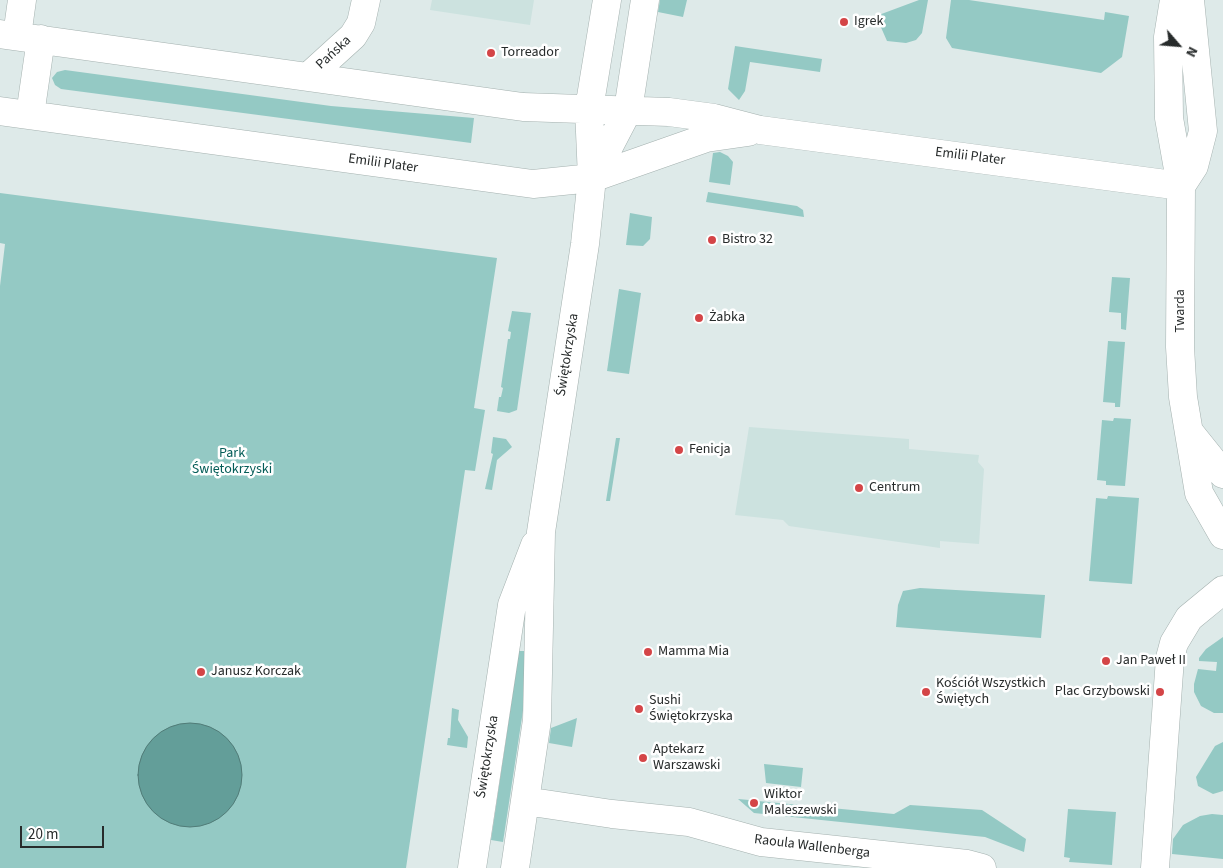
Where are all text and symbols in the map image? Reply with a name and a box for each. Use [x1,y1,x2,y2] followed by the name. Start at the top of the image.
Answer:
[854,14,883,30] place label: Igrek
[838,16,850,28] marker: Igrek
[1153,20,1203,70] north arrow
[313,33,355,73] street label: Pańska
[1180,43,1202,60] text: N
[501,45,559,61] place label: Torreador
[485,47,497,59] marker: Torreador
[934,144,1006,170] street label: Emilii Plater
[347,151,419,177] street label: Emilii Plater
[722,232,773,248] place label: Bistro 32
[706,234,718,246] marker: Bistro 32
[1173,289,1189,333] street label: Twarda
[709,310,745,326] place label: Żabka
[553,312,583,398] street label: Świętokrzyska
[693,312,705,324] marker: Żabka
[689,442,731,458] place label: Fenicja
[673,444,685,456] marker: Fenicja
[192,446,272,478] park label: Park Świętokrzyski
[869,480,920,496] place label: Centrum
[853,482,865,494] marker: Centrum
[658,644,729,660] place label: Mamma Mia
[642,646,654,658] marker: Mamma Mia
[1116,653,1186,669] place label: Jan Paweł II
[1100,655,1112,667] marker: Jan Paweł II
[211,664,301,680] place label: Janusz Korczak
[195,666,207,678] marker: Janusz Korczak
[936,676,1046,709] place label: Kościół Wszystkich Świętych
[1055,684,1150,700] place label: Plac Grzybowski
[920,686,932,698] marker: Kościół Wszystkich Świętych
[1154,686,1166,698] marker: Plac Grzybowski
[649,693,733,726] place label: Sushi Świętokrzyska
[633,703,645,715] marker: Sushi Świętokrzyska
[473,714,503,800] street label: Świętokrzyska
[653,742,720,774] place label: Aptekarz Warszawski
[637,752,649,764] marker: Aptekarz Warszawski
[764,787,837,820] place label: Wiktor Maleszewski
[748,797,760,809] marker: Wiktor Maleszewski
[22,816,106,848] scale bar
[28,824,58,845] text: 20 m
[753,832,871,862] street label: Raoula Wallenberga

